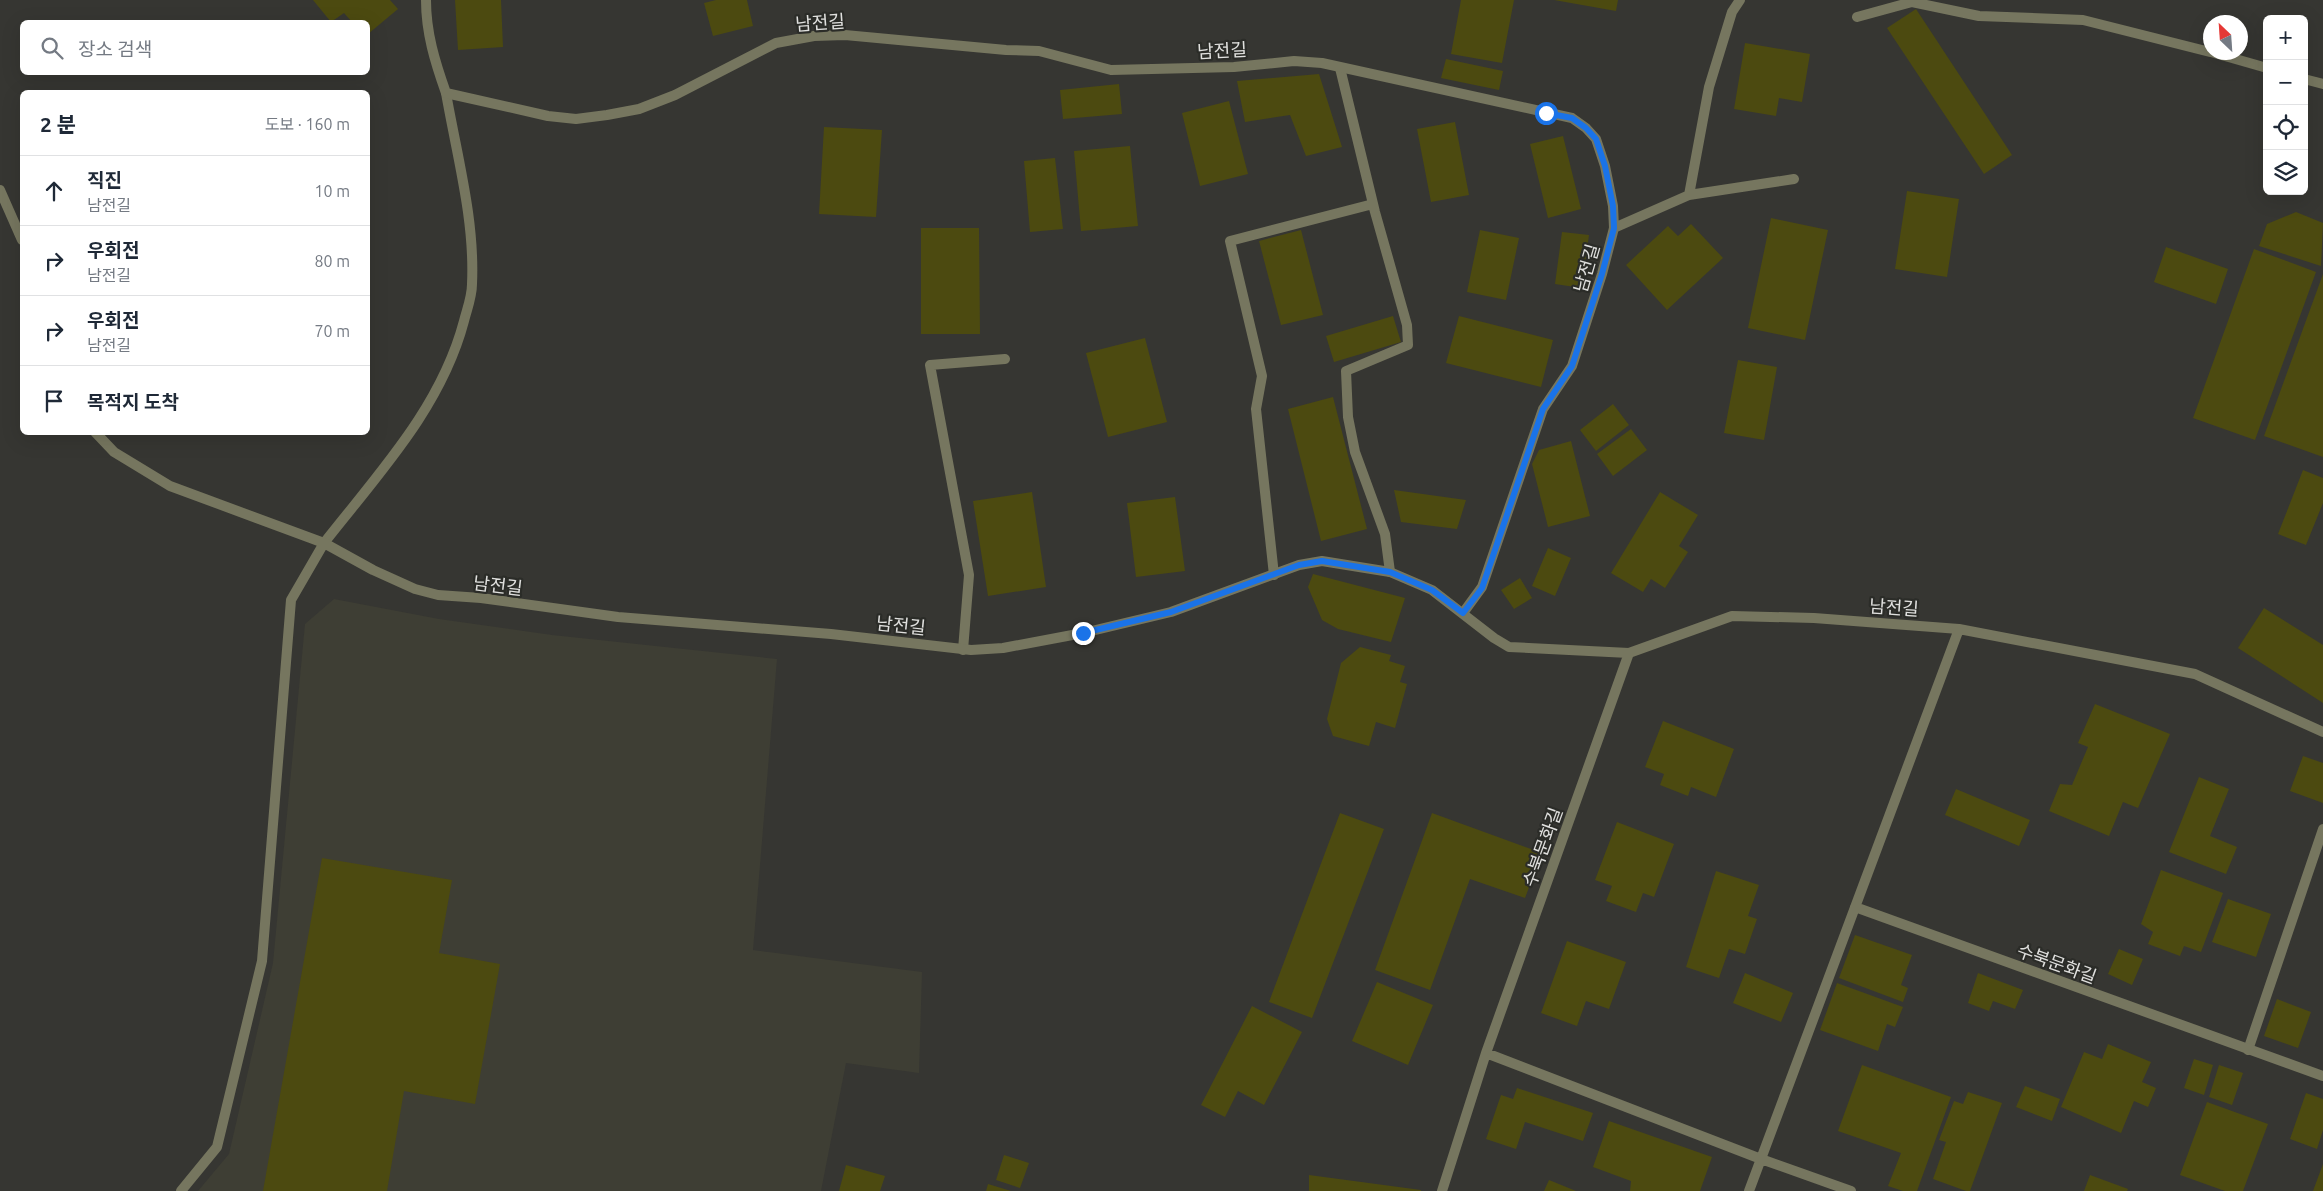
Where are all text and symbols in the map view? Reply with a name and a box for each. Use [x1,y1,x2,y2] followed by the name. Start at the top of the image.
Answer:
[795,10,845,34] street label: 남전길
[2203,15,2248,60] north arrow
[2263,15,2308,195] map controls
[2263,15,2308,60] button: +
[20,20,370,75] search box
[38,34,66,62] icon: search
[78,38,152,60] text: 장소 검색
[1197,39,1247,61] street label: 남전길
[2263,60,2308,105] button: −
[1535,102,1558,125] route start
[2263,105,2308,150] button: locate
[40,112,76,136] text: 2 분
[265,115,350,133] text: 도보 · 160 m
[2263,150,2308,195] button: layers
[87,169,122,191] text: 직진
[40,177,68,205] icon: ahead
[314,182,350,200] text: 10 m
[87,196,131,214] text: 남전길
[87,239,139,261] text: 우회전
[1570,241,1602,295] street label: 남전길
[40,247,68,275] icon: right
[314,252,350,270] text: 80 m
[87,266,131,284] text: 남전길
[87,309,139,331] text: 우회전
[40,317,68,345] icon: right
[314,322,350,340] text: 70 m
[87,336,131,354] text: 남전길
[40,387,68,415] icon: arrive
[87,391,179,413] text: 목적지 도착
[472,572,524,598] street label: 남전길
[1869,595,1919,619] street label: 남전길
[875,612,927,638] street label: 남전길
[1072,622,1095,645] route end
[1518,805,1566,889] street label: 수북문화길
[2015,939,2099,987] street label: 수북문화길

